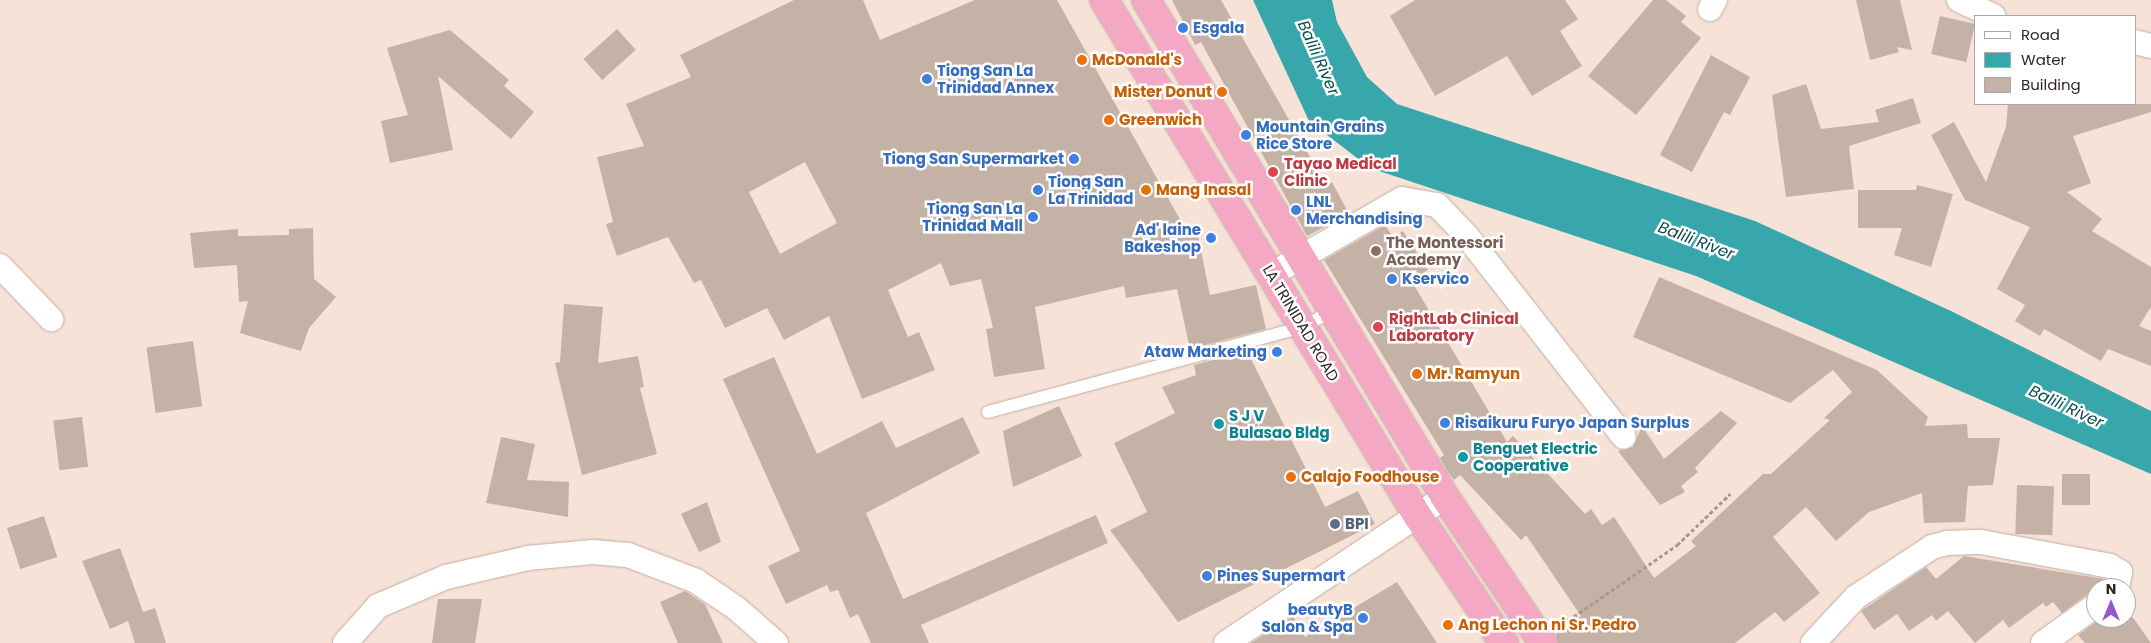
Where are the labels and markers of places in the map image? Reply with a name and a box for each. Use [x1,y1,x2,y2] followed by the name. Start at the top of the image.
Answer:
[1193,19,1244,37] place label: Esgala
[1177,22,1189,34] marker: Esgala
[1092,51,1182,69] place label: McDonald's
[1076,54,1088,66] marker: McDonald's
[937,61,1054,96] place label: Tiong San La Trinidad Annex
[921,73,933,85] marker: Tiong San La Trinidad Annex
[1114,83,1212,101] place label: Mister Donut
[1216,86,1228,98] marker: Mister Donut
[1119,111,1202,129] place label: Greenwich
[1103,114,1115,126] marker: Greenwich
[1256,117,1384,152] place label: Mountain Grains Rice Store
[1240,129,1252,141] marker: Mountain Grains Rice Store
[883,150,1064,168] place label: Tiong San Supermarket
[1068,153,1080,165] marker: Tiong San Supermarket
[1284,154,1397,189] place label: Tayao Medical Clinic
[1266,165,1280,179] marker: Tayao Medical Clinic
[1048,172,1133,207] place label: Tiong San La Trinidad
[1156,181,1251,199] place label: Mang Inasal
[1032,184,1044,196] marker: Tiong San La Trinidad
[1140,184,1152,196] marker: Mang Inasal
[1306,192,1423,227] place label: LNL Merchandising
[922,199,1023,234] place label: Tiong San La Trinidad Mall
[1290,204,1302,216] marker: LNL Merchandising
[1027,211,1039,223] marker: Tiong San La Trinidad Mall
[1124,220,1201,255] place label: Ad' laine Bakeshop
[1205,232,1217,244] marker: Ad' laine Bakeshop
[1386,233,1503,268] place label: The Montessori Academy
[1370,245,1382,257] marker: The Montessori Academy
[1402,270,1469,288] place label: Kservico
[1386,273,1398,285] marker: Kservico
[1389,309,1519,344] place label: RightLab Clinical Laboratory
[1371,320,1385,334] marker: RightLab Clinical Laboratory
[1144,343,1267,361] place label: Ataw Marketing
[1271,346,1283,358] marker: Ataw Marketing
[1427,365,1520,383] place label: Mr. Ramyun
[1411,368,1423,380] marker: Mr. Ramyun
[1229,406,1330,441] place label: S J V Bulasao Bldg
[1455,414,1690,432] place label: Risaikuru Furyo Japan Surplus
[1439,417,1451,429] marker: Risaikuru Furyo Japan Surplus
[1213,418,1225,430] marker: S J V Bulasao Bldg
[1473,439,1598,474] place label: Benguet Electric Cooperative
[1457,451,1469,463] marker: Benguet Electric Cooperative
[1301,468,1439,486] place label: Calajo Foodhouse
[1285,471,1297,483] marker: Calajo Foodhouse
[1345,515,1369,533] place label: BPI
[1329,518,1341,530] marker: BPI
[1217,567,1345,585] place label: Pines Supermart
[1201,570,1213,582] marker: Pines Supermart
[1262,600,1353,635] place label: beautyB Salon & Spa
[1357,612,1369,624] marker: beautyB Salon & Spa
[1458,616,1636,634] place label: Ang Lechon ni Sr. Pedro
[1442,619,1454,631] marker: Ang Lechon ni Sr. Pedro

